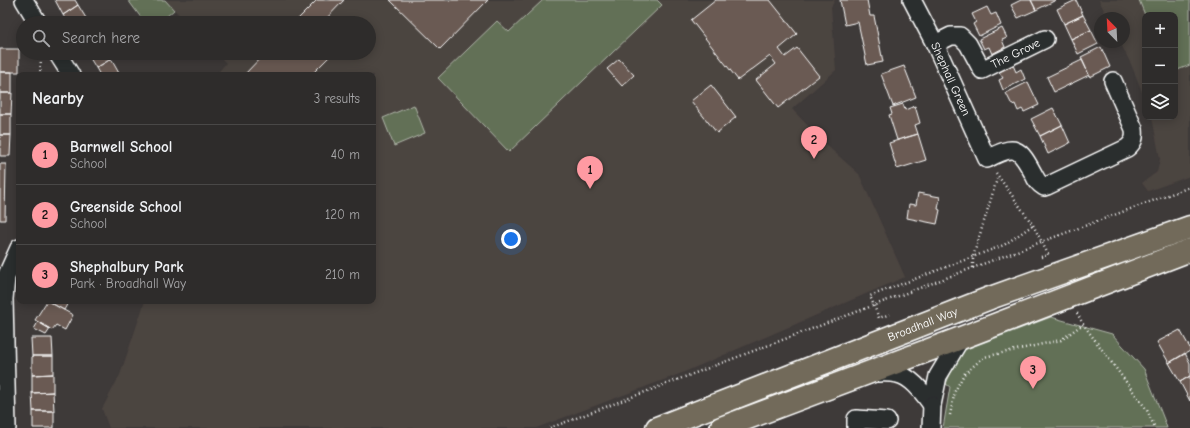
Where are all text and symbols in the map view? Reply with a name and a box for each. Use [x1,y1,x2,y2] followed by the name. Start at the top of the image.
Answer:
[1094,12,1130,48] north arrow
[1142,12,1178,120] map controls
[1142,12,1178,48] button: +
[16,16,376,60] search box
[30,27,52,49] icon: search
[62,29,140,47] text: Search here
[989,36,1042,72] street label: The Grove
[928,40,973,118] street label: Shephall Green
[1142,48,1178,84] button: −
[1142,84,1178,120] button: layers
[32,89,83,108] text: Nearby
[314,91,360,106] text: 3 results
[801,126,827,159] pin: 2
[70,138,172,156] text: Barnwell School
[42,147,48,162] text: 1
[331,147,360,162] text: 40 m
[70,156,107,171] text: School
[577,156,603,189] pin: 1
[70,198,182,216] text: Greenside School
[42,207,48,222] text: 2
[325,207,360,222] text: 120 m
[70,216,107,231] text: School
[501,229,521,249] your location
[70,258,184,276] text: Shephalbury Park
[42,267,48,282] text: 3
[325,267,360,282] text: 210 m
[70,276,186,291] text: Park · Broadhall Way
[885,304,960,344] street label: Broadhall Way
[1020,356,1046,389] pin: 3

